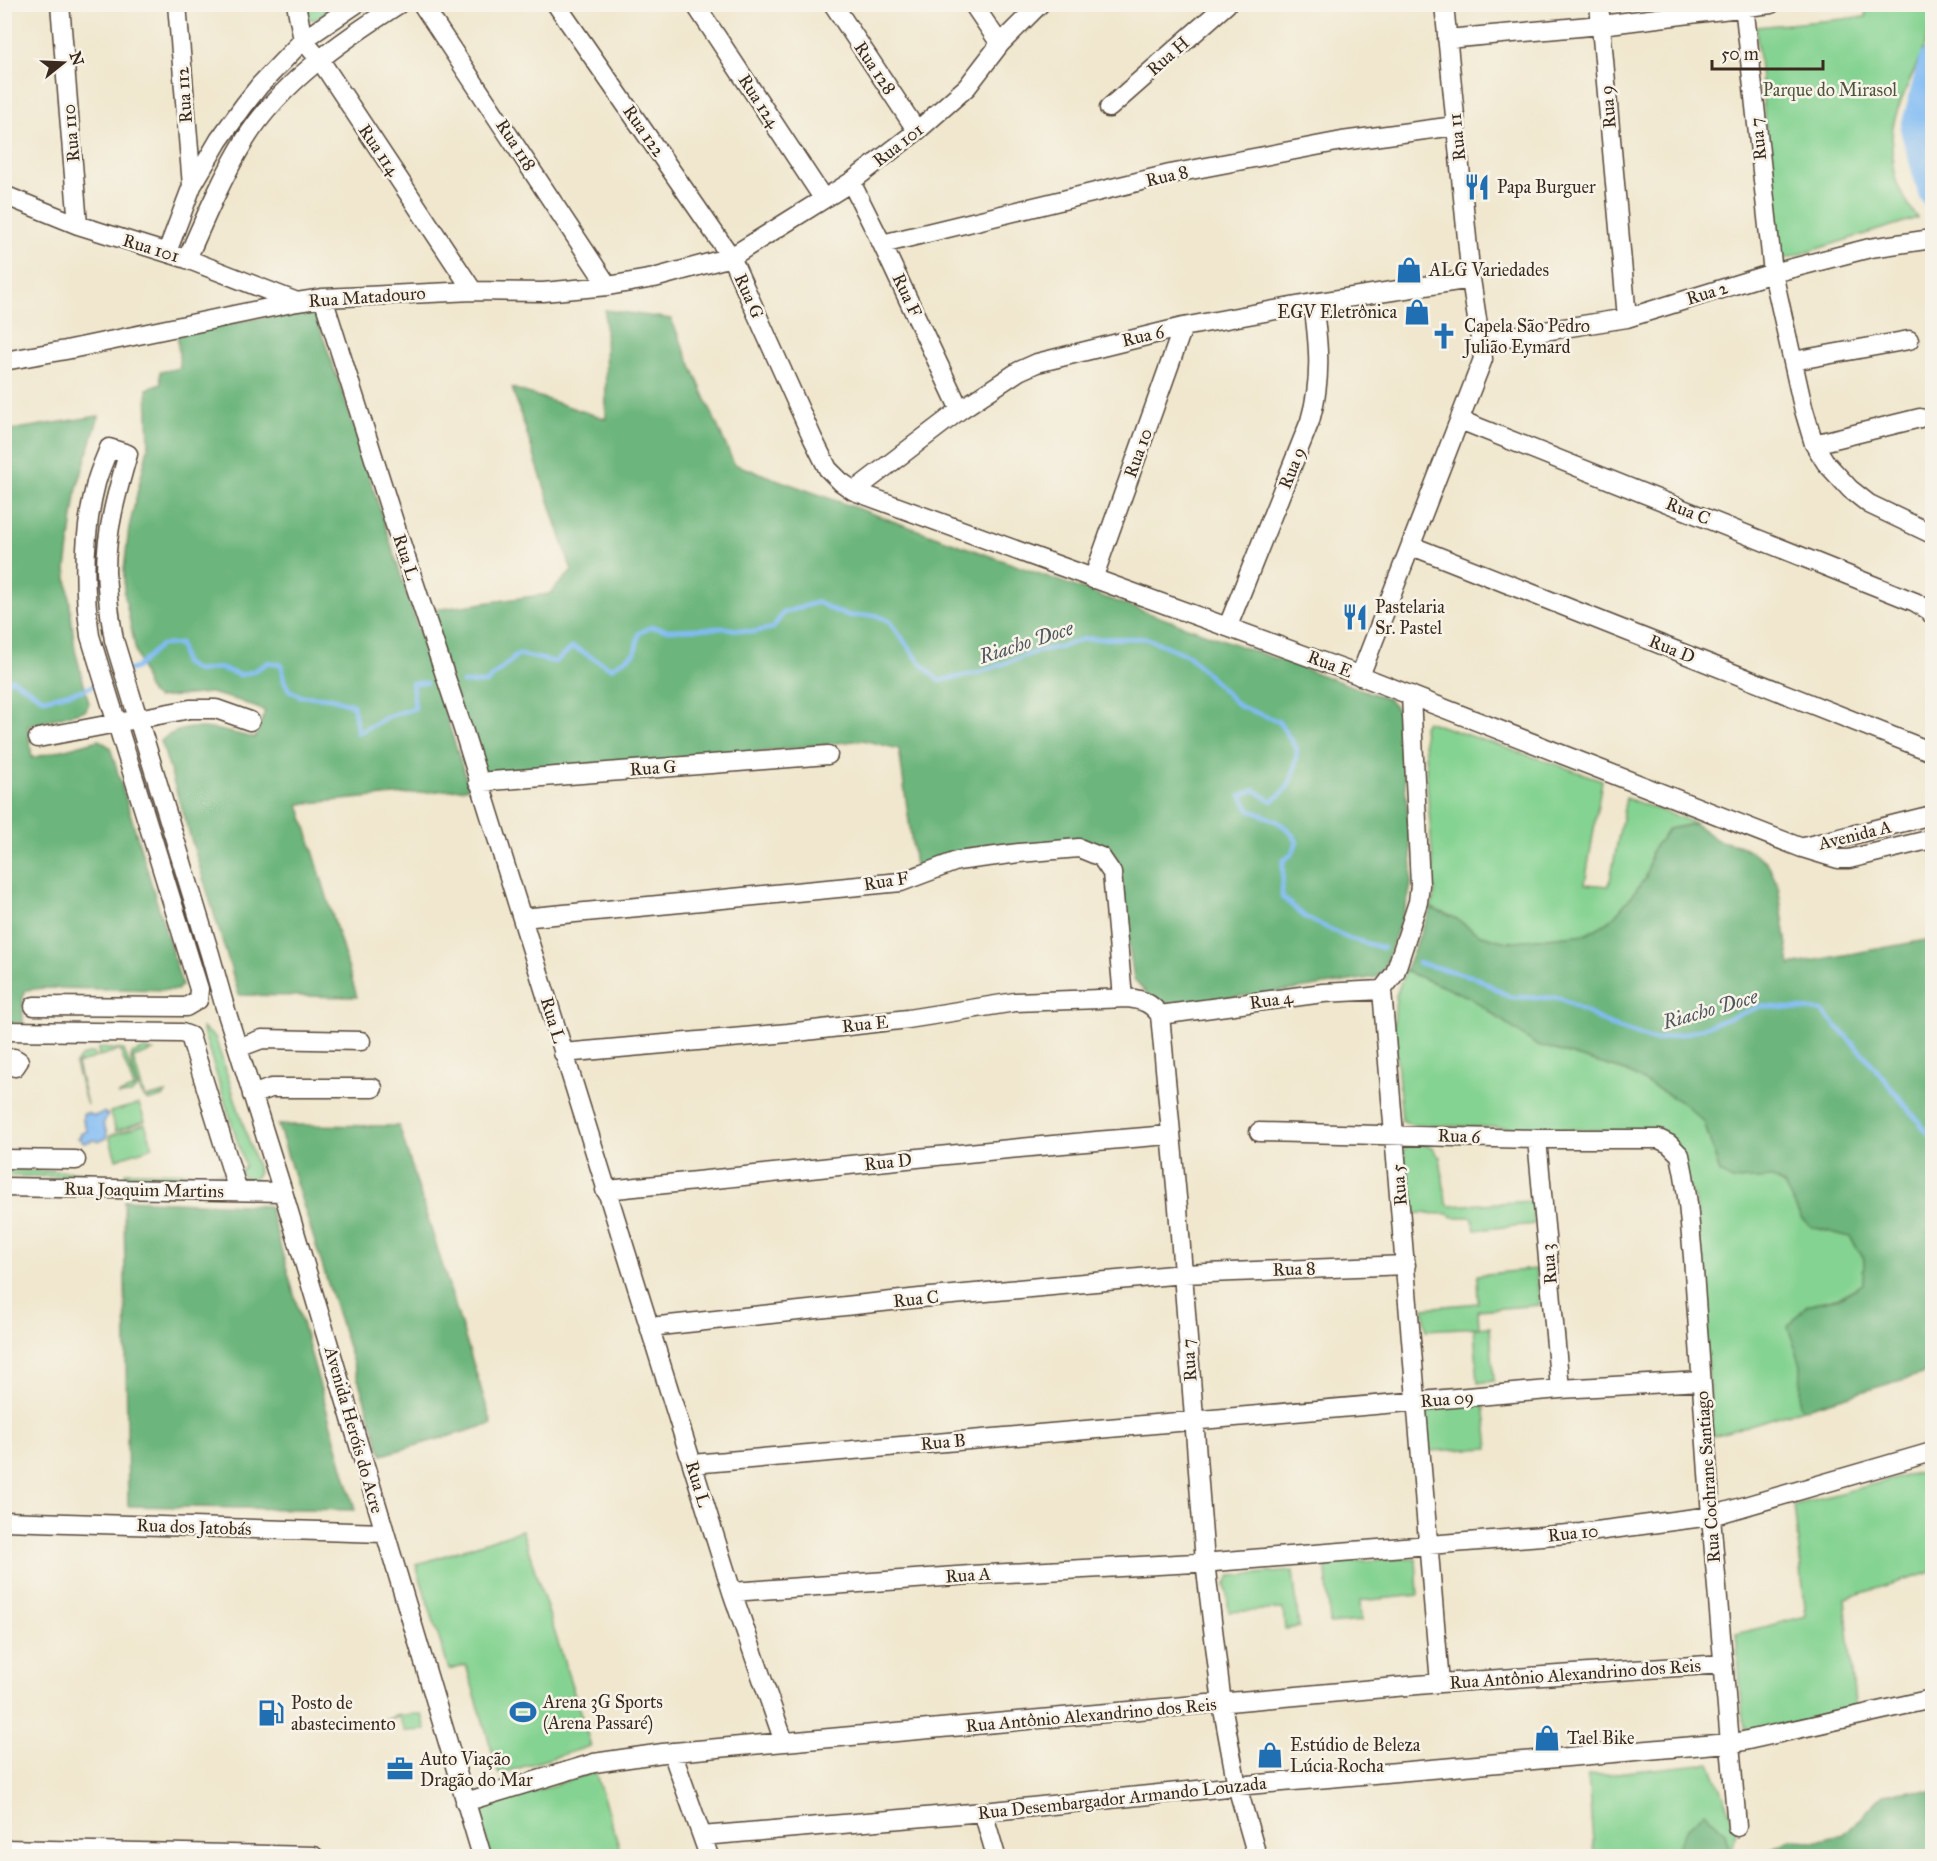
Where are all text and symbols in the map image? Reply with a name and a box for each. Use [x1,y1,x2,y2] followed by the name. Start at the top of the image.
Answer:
[1142,32,1194,80] street label: Rua H
[33,33,93,93] north arrow
[1712,33,1823,71] scale bar
[849,37,901,99] street label: Rua 128
[1721,43,1759,65] text: 50 m
[66,49,88,68] text: N
[171,66,197,124] street label: Rua 112
[734,70,785,133] street label: Rua 124
[1763,79,1897,102] park label: Parque do Mirasol
[1595,84,1621,130] street label: Rua 9
[618,101,670,161] street label: Rua 122
[58,103,84,163] street label: Rua 110
[1444,112,1470,162] street label: Rua 11
[491,115,541,175] street label: Rua 118
[1745,116,1771,162] street label: Rua 7
[868,118,928,172] street label: Rua 101
[354,120,405,181] street label: Rua 114
[1144,160,1190,192] street label: Rua 8
[1462,172,1492,202] restaurant icon: Papa Burguer
[1497,176,1596,199] place label: Papa Burguer
[120,229,182,267] street label: Rua 101
[1394,255,1424,285] shop icon: ALG Variedades
[1428,259,1549,281] place label: ALG Variedades
[729,270,769,322] street label: Rua G
[887,270,927,320] street label: Rua F
[1683,276,1731,310] street label: Rua 2
[308,282,426,312] street label: Rua Matadouro
[1402,297,1432,327] shop icon: EGV Eletrônica
[1277,301,1397,323] place label: EGV Eletrônica
[1462,315,1590,359] place label: Capela São Pedro Julião Eymard
[1120,320,1167,352] street label: Rua 6
[1429,321,1459,351] church icon: Capela São Pedro Julião Eymard
[1119,425,1157,481] street label: Rua 10
[1274,444,1310,492] street label: Rua 9
[1663,492,1713,530] street label: Rua C
[388,531,424,583] street label: Rua L
[1375,596,1445,639] place label: Pastelaria Sr. Pastel
[1340,602,1370,632] restaurant icon: Pastelaria Sr. Pastel
[975,615,1077,669] water label: Riacho Doce
[1646,630,1698,668] street label: Rua D
[1304,645,1356,683] street label: Rua E
[629,755,677,781] street label: Rua G
[1815,815,1894,855] street label: Avenida A
[862,867,910,895] street label: Rua F
[1659,984,1761,1034] water label: Riacho Doce
[1248,986,1295,1014] street label: Rua 4
[536,994,571,1046] street label: Rua L
[841,1011,889,1037] street label: Rua E
[1437,1124,1482,1148] street label: Rua 6
[863,1149,913,1175] street label: Rua D
[1386,1163,1412,1207] street label: Rua 5
[64,1178,224,1203] street label: Rua Joaquim Martins
[1536,1243,1562,1285] street label: Rua 3
[1272,1257,1316,1281] street label: Rua 8
[892,1286,940,1312] street label: Rua C
[1177,1338,1201,1382] street label: Rua 7
[319,1343,388,1516] street label: Avenida Heróis do Acre
[1419,1386,1475,1412] street label: Rua 09
[1691,1390,1726,1564] street label: Rua Cochrane Santiago
[919,1429,967,1455] street label: Rua B
[681,1458,716,1510] street label: Rua L
[136,1514,252,1541] street label: Rua dos Jatobás
[1546,1519,1600,1547] street label: Rua 10
[944,1562,992,1588] street label: Rua A
[1448,1654,1702,1694] street label: Rua Antônio Alexandrino dos Reis
[542,1691,663,1735] place label: Arena 3G Sports (Arena Passaré)
[291,1692,396,1735] place label: Posto de abastecimento
[964,1693,1218,1737] street label: Rua Antônio Alexandrino dos Reis
[508,1697,538,1727] sports icon: Arena 3G Sports (Arena Passaré)
[256,1698,286,1728] fuel station icon: Posto de abastecimento
[1532,1723,1562,1753] shop icon: Tael Bike
[1567,1727,1635,1749] place label: Tael Bike
[1290,1734,1421,1777] place label: Estúdio de Beleza Lúcia Rocha
[1255,1740,1285,1770] shop icon: Estúdio de Beleza Lúcia Rocha
[419,1748,533,1792] place label: Auto Viação Dragão do Mar
[385,1754,415,1784] office icon: Auto Viação Dragão do Mar
[976,1772,1268,1825] street label: Rua Desembargador Armando Louzada

